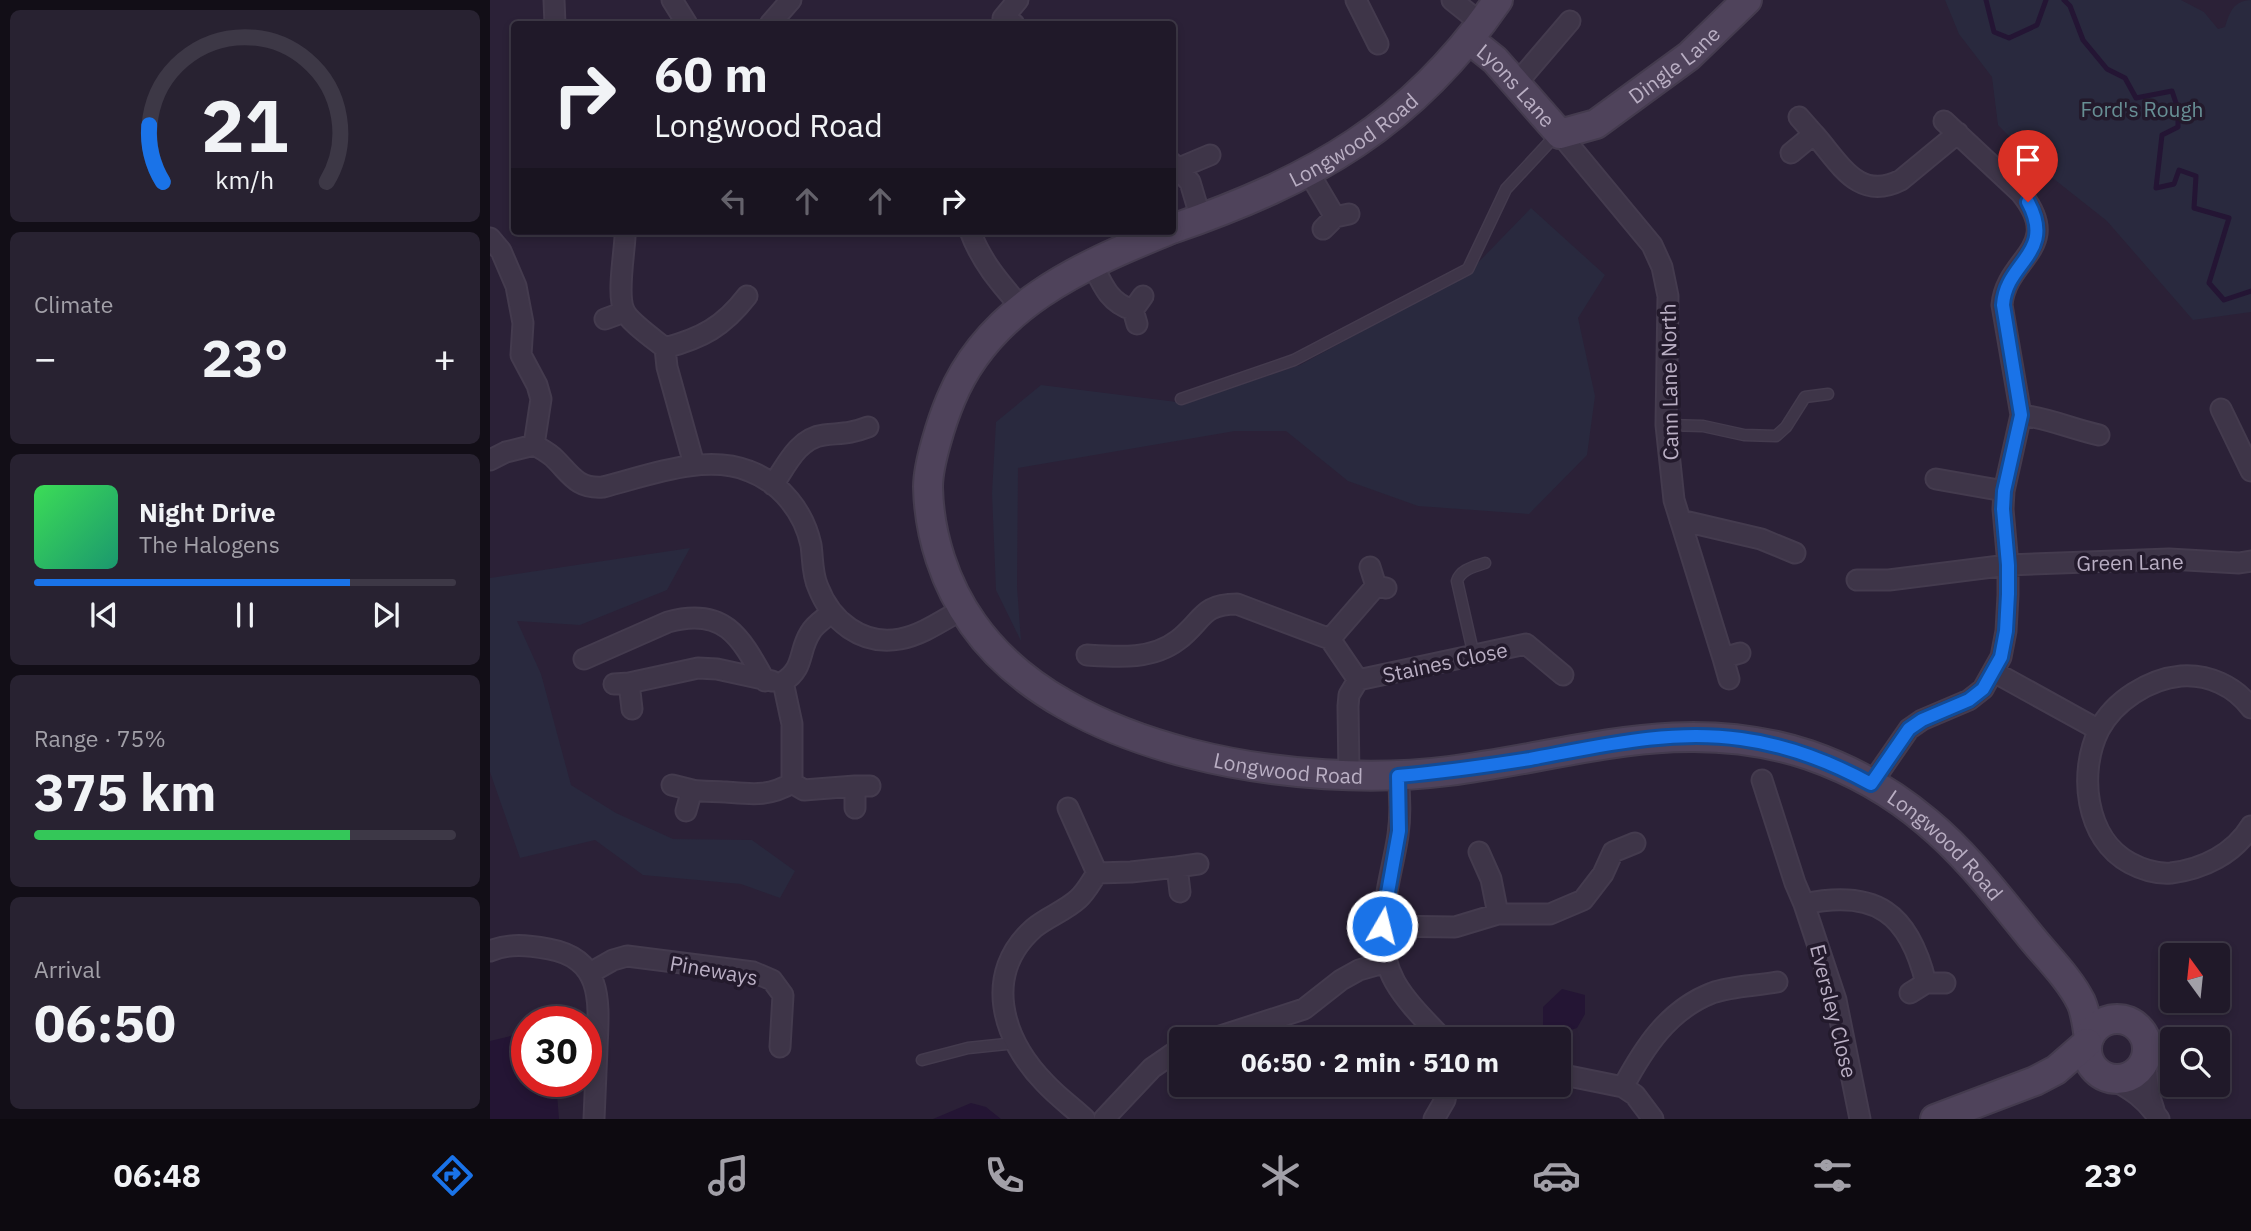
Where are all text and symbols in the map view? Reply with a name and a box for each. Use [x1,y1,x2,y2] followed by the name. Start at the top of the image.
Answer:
[1623,20,1726,110] street label: Dingle Lane
[1471,37,1562,133] street label: Lyons Lane
[654,42,768,105] text: 60 m
[539,49,630,140] icon: right
[201,77,289,172] text: 21
[1284,87,1424,193] street label: Longwood Road
[2081,95,2203,123] park label: Ford's Rough
[654,104,883,146] text: Longwood Road
[1998,130,2058,202] pin
[2009,141,2047,179] icon: arrive
[216,163,274,196] text: km/h
[715,182,753,220] icon: left
[788,182,826,220] icon: ahead
[861,182,899,220] icon: ahead
[934,182,972,220] icon: right
[34,289,113,319] text: Climate
[1654,303,1684,461] street label: Cann Lane North
[202,324,288,391] text: 23°
[34,333,57,382] text: −
[433,333,456,382] text: +
[139,495,276,529] text: Night Drive
[139,529,280,559] text: The Halogens
[2076,547,2184,577] street label: Green Lane
[85,596,123,634] icon: previous
[226,596,264,634] icon: pause
[367,596,405,634] icon: next
[1380,635,1510,689] street label: Staines Close
[34,723,166,753] text: Range · 75%
[1211,745,1363,790] street label: Longwood Road
[34,758,216,825] text: 375 km
[1882,783,2010,906] street label: Longwood Road
[1345,889,1419,963] position arrow
[1804,941,1864,1081] street label: Eversley Close
[2160,943,2230,1013] north arrow
[2160,943,2230,1097] map controls
[668,948,760,992] street label: Pineways
[34,954,101,984] text: Arrival
[34,989,176,1056] text: 06:50
[511,1006,602,1097] speed limit sign: 30
[2160,1027,2230,1097] button: search
[1241,1045,1499,1079] text: 06:50 · 2 min · 510 m
[428,1151,477,1200] icon: directions
[704,1151,753,1200] icon: music
[980,1151,1029,1200] icon: phone
[1256,1151,1305,1200] icon: climate
[1532,1151,1581,1200] icon: car
[1808,1151,1857,1200] icon: filters
[114,1154,201,1196] text: 06:48
[2084,1154,2137,1196] text: 23°

